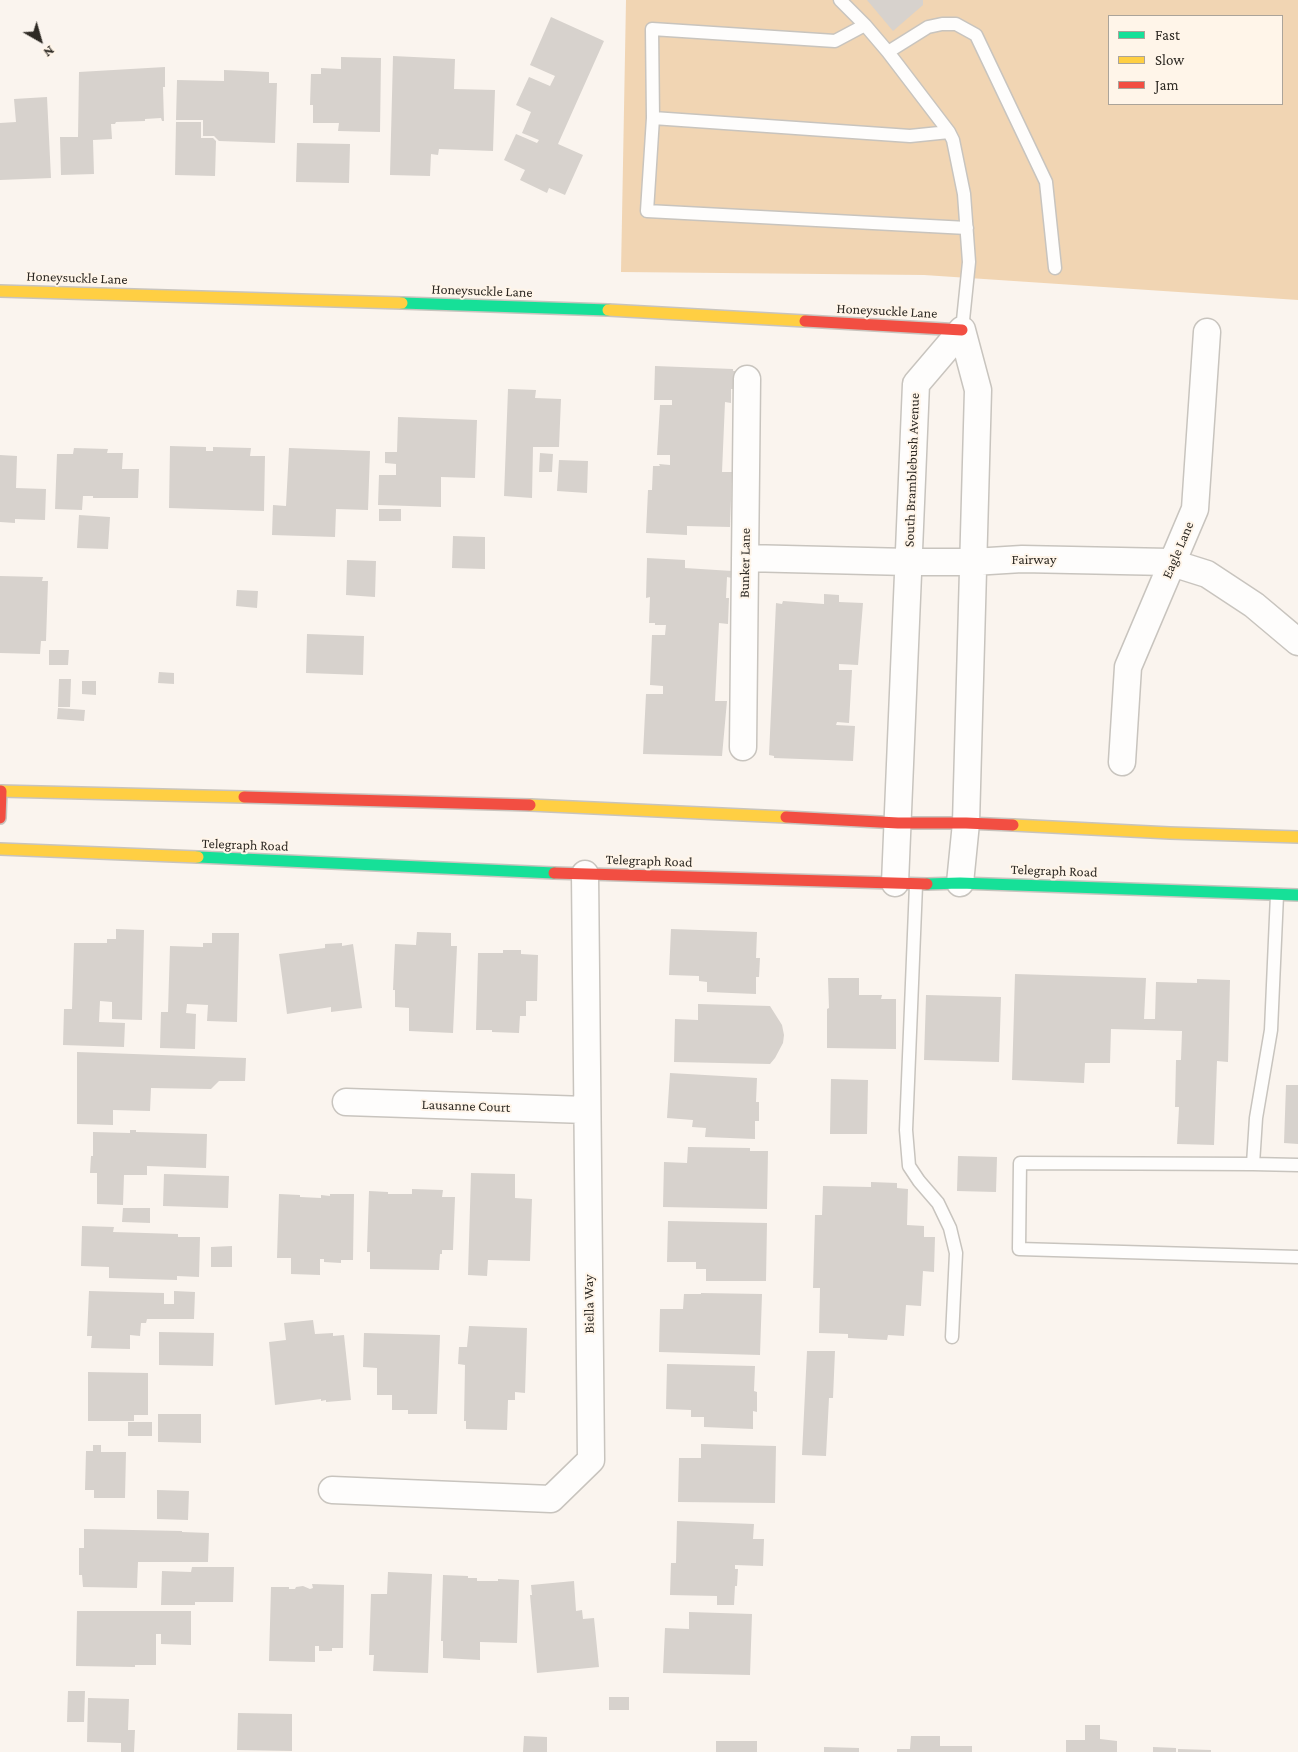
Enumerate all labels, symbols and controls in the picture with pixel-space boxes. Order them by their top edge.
north arrow [15,15,65,65]
legend [1108,15,1283,105]
text: Fast [1155,27,1180,43]
text: N [41,43,58,61]
text: Slow [1155,52,1184,68]
text: Jam [1155,77,1178,93]
street label: Honeysuckle Lane [26,268,128,288]
street label: Honeysuckle Lane [431,281,533,301]
street label: Honeysuckle Lane [836,300,938,322]
street label: South Bramblebush Avenue [901,393,923,547]
street label: Eagle Lane [1158,519,1198,581]
street label: Bunker Lane [736,528,754,598]
street label: Fairway [1012,552,1056,568]
street label: Telegraph Road [201,835,289,855]
street label: Telegraph Road [605,851,693,871]
street label: Telegraph Road [1010,861,1098,881]
street label: Lausanne Court [421,1096,511,1116]
street label: Biella Way [580,1274,598,1334]

